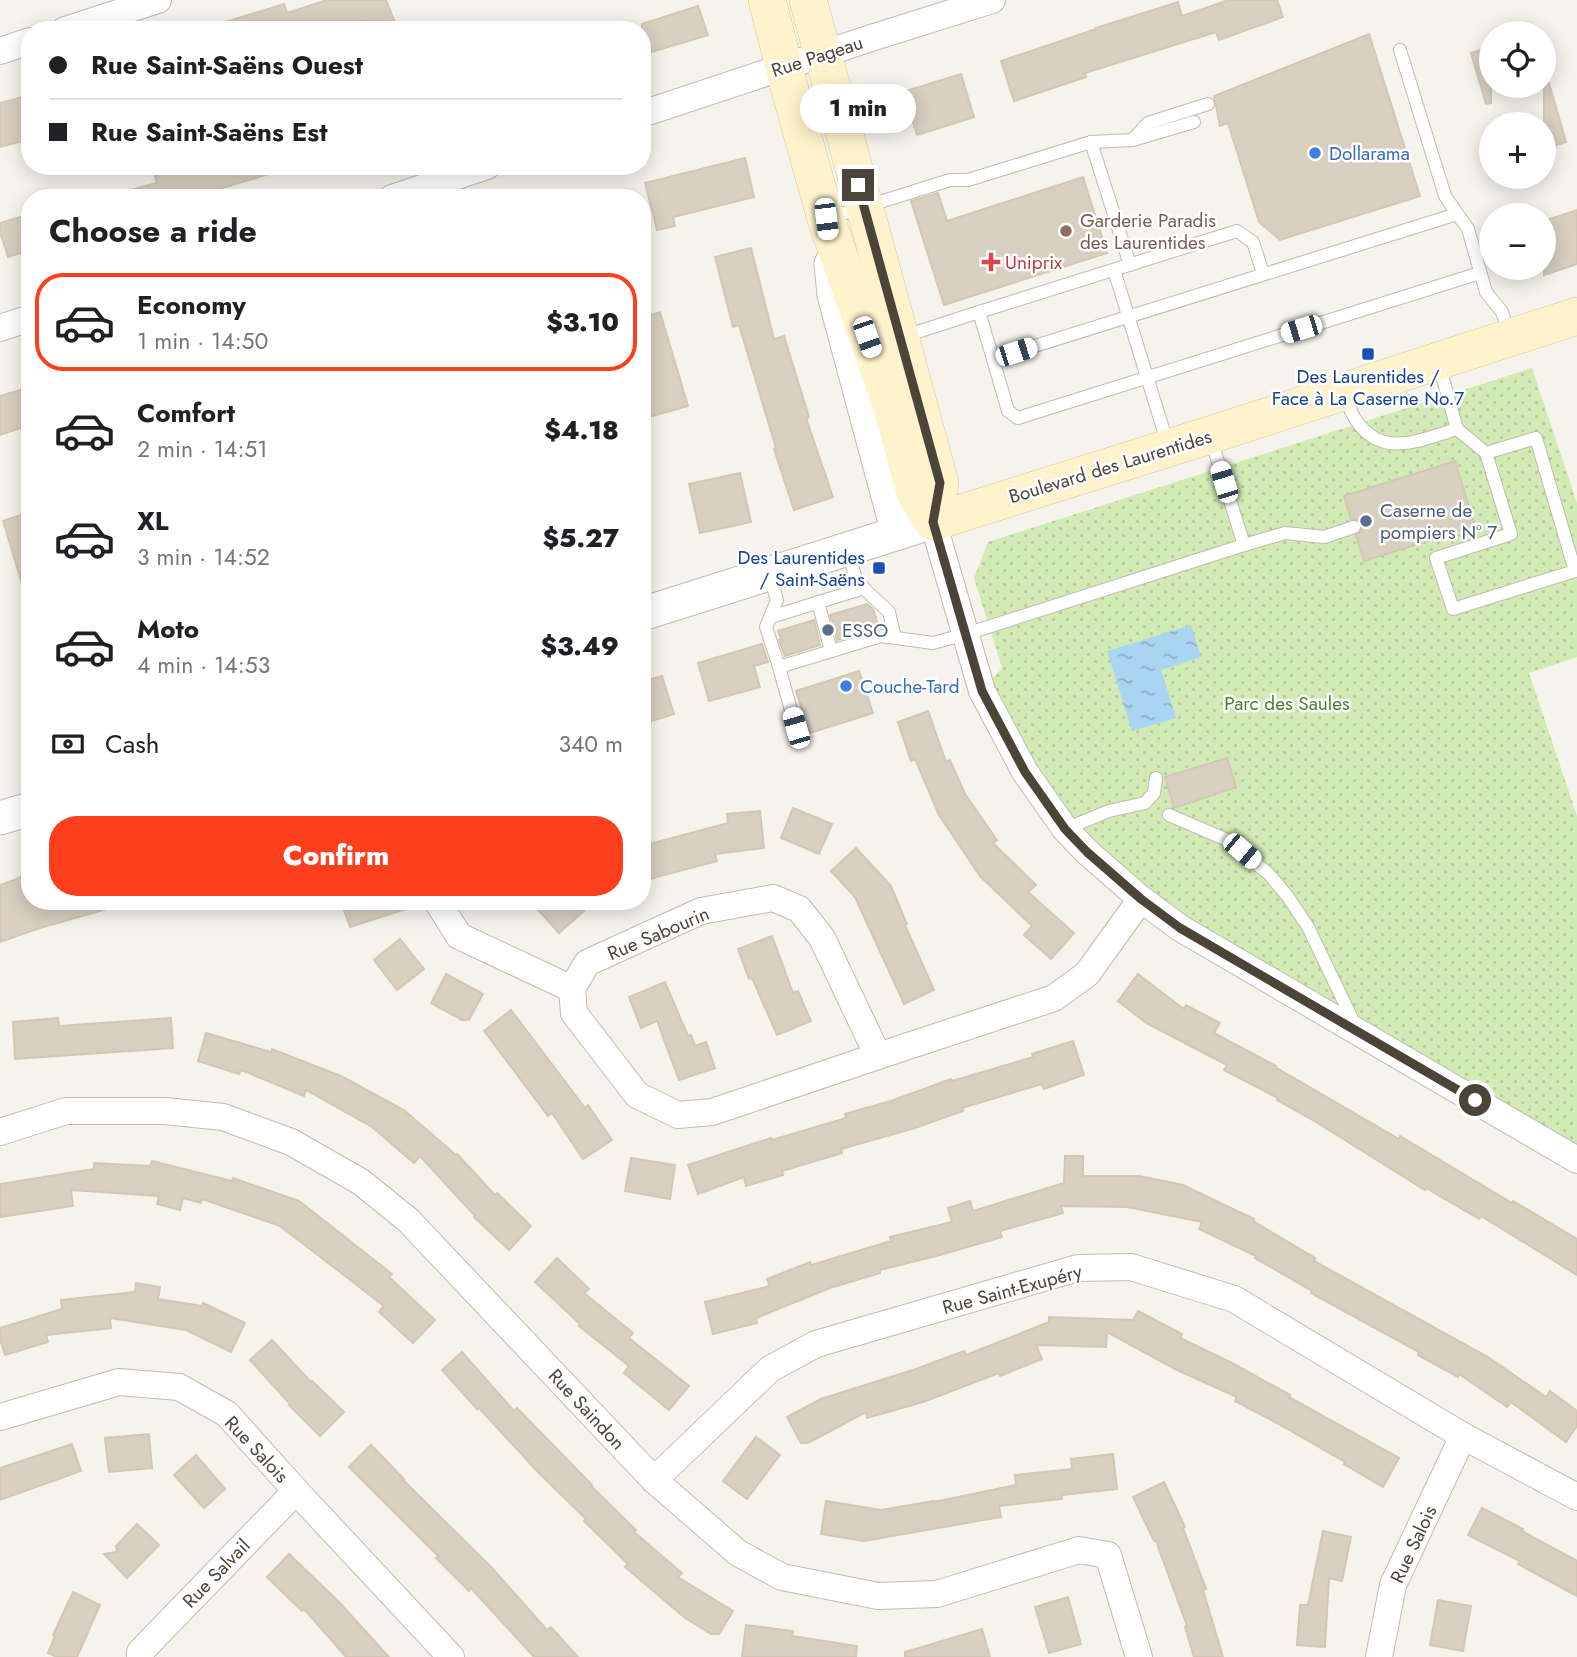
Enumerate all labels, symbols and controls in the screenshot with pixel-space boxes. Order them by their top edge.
map controls [1479,21,1556,280]
button: locate [1479,21,1556,98]
street label: Rue Pageau [768,29,866,84]
text: Rue Saint-Saëns Ouest [91,46,363,84]
callout: 1 min [800,83,916,132]
text: 1 min [829,91,887,125]
button: + [1479,112,1556,189]
text: Rue Saint-Saëns Est [91,113,327,151]
place label: Dollarama [1329,140,1410,167]
marker: Dollarama [1307,145,1323,161]
route end [842,169,874,201]
car [814,197,839,241]
button: − [1479,203,1556,280]
place label: Garderie Paradis des Laurentides [1080,207,1216,256]
text: Choose a ride [49,208,257,254]
marker: Garderie Paradis des Laurentides [1058,223,1074,239]
place label: Uniprix [1005,249,1062,276]
marker: Uniprix [983,254,999,270]
text: Economy [137,286,246,324]
icon: car [53,291,116,354]
text: $3.10 [546,303,619,341]
car [1278,313,1325,345]
car [851,314,884,360]
text: 1 min · 14:50 [137,324,268,358]
car [993,336,1040,368]
marker: Des Laurentides / Face à La Caserne No.7 [1360,346,1376,362]
place label: Des Laurentides / Face à La Caserne No.7 [1272,363,1464,412]
text: Comfort [137,394,235,432]
icon: car [53,399,116,462]
text: $4.18 [544,411,619,449]
street label: Boulevard des Laurentides [1005,423,1215,510]
text: 2 min · 14:51 [137,432,268,466]
car [1208,459,1241,505]
place label: Caserne de pompiers N° 7 [1380,497,1497,546]
text: XL [137,502,169,540]
icon: car [53,507,116,570]
marker: Caserne de pompiers N° 7 [1358,513,1374,529]
text: $5.27 [543,519,619,557]
text: 3 min · 14:52 [137,540,270,574]
place label: Des Laurentides / Saint-Saëns [738,544,865,593]
marker: Des Laurentides / Saint-Saëns [871,560,887,576]
text: Moto [137,610,199,648]
icon: car [53,615,116,678]
place label: ESSO [842,617,888,644]
marker: ESSO [820,622,836,638]
text: $3.49 [540,627,619,665]
text: 4 min · 14:53 [137,648,270,682]
place label: Couche-Tard [860,673,960,700]
marker: Couche-Tard [838,678,854,694]
park label: Parc des Saules [1224,690,1350,717]
car [781,705,812,751]
icon: cash [49,725,87,763]
text: Cash [105,725,159,763]
text: 340 m [558,727,623,761]
button: Confirm [49,816,623,896]
car [1220,829,1265,873]
street label: Rue Sabourin [603,900,713,967]
route start [1459,1084,1491,1116]
street label: Rue Saint-Exupéry [939,1258,1085,1321]
street label: Rue Saindon [542,1363,631,1456]
street label: Rue Salois [218,1410,295,1489]
street label: Rue Salois [1384,1501,1443,1588]
street label: Rue Salvail [176,1533,256,1614]

